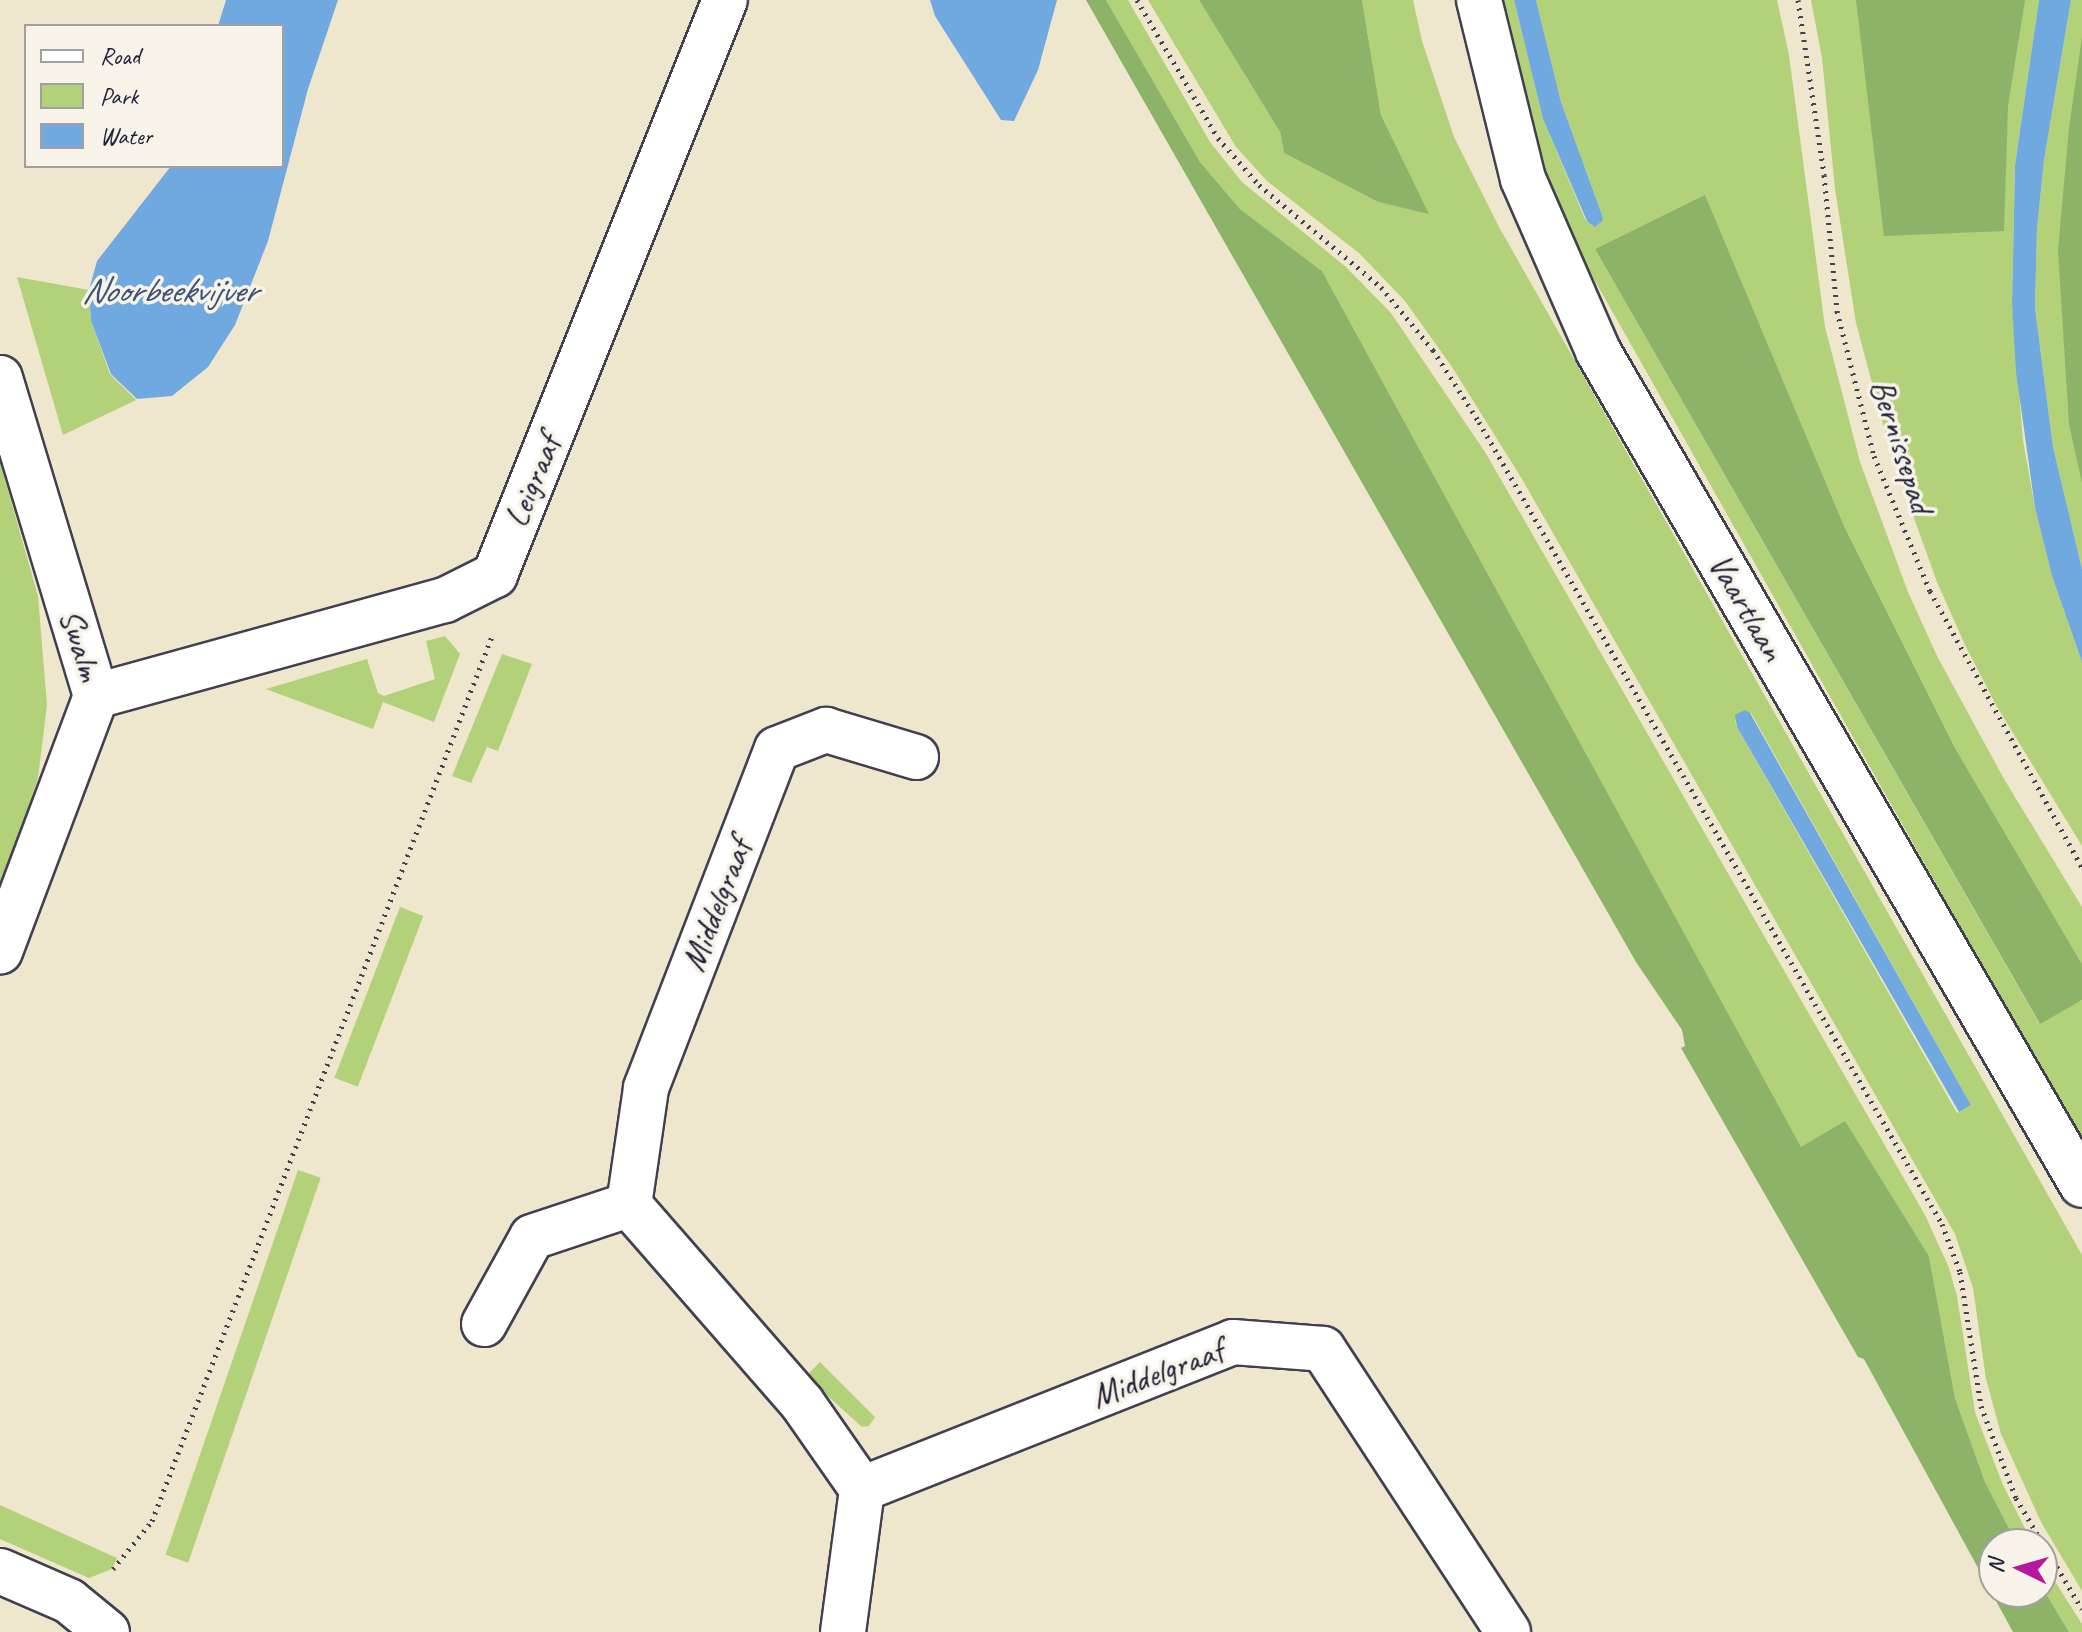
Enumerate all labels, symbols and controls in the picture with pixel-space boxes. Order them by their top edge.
legend [24,24,284,168]
text: Road [100,41,140,71]
text: Park [100,81,138,111]
text: Water [100,121,152,151]
water label: Noorbeekvijver [82,269,256,313]
street label: Bernissepad [1861,374,1943,518]
street label: Leigraaf [495,429,569,533]
street label: Vaartlaan [1700,546,1794,668]
street label: Swalm [51,604,111,686]
street label: Middelgraaf [672,833,760,977]
street label: Middelgraaf [1085,1329,1229,1417]
north arrow [1978,1528,2058,1608]
text: N [1982,1558,2011,1574]

